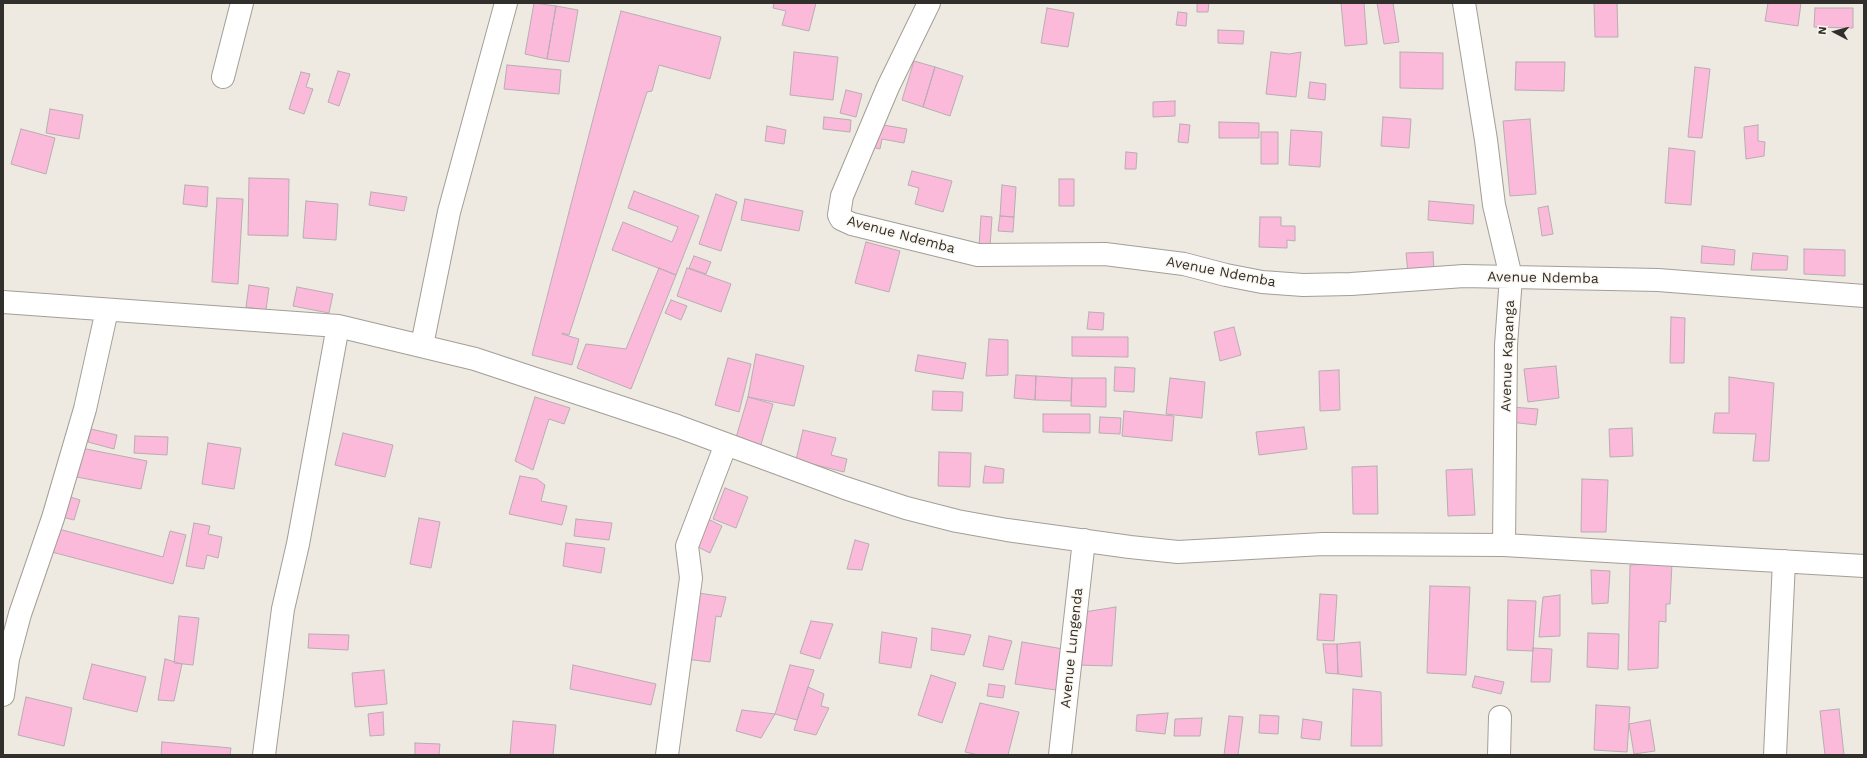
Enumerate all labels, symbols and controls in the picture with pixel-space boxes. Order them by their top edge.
north arrow [1815,12,1855,52]
text: N [1816,26,1829,35]
street label: Avenue Ndemba [845,212,957,258]
street label: Avenue Ndemba [1165,253,1277,291]
street label: Avenue Ndemba [1487,269,1599,287]
street label: Avenue Kapanga [1498,300,1518,412]
street label: Avenue Lungenda [1057,587,1087,709]

